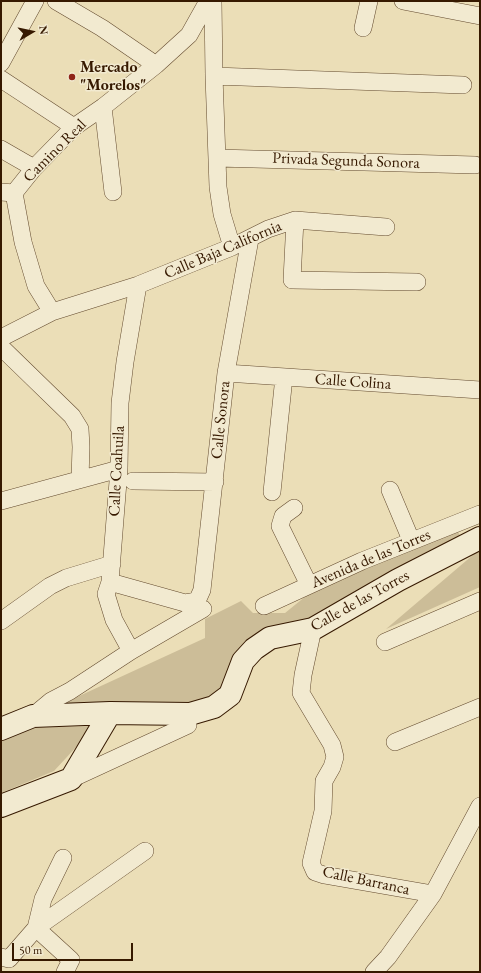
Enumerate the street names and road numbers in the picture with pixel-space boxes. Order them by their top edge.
street label: Camino Real [19,115,91,187]
street label: Privada Segunda Sonora [272,149,420,173]
street label: Calle Baja California [161,217,285,283]
street label: Calle Colina [314,370,392,394]
street label: Calle Sonora [207,380,235,460]
street label: Calle Coahuila [105,425,129,517]
street label: Avenida de las Torres [308,525,434,593]
street label: Calle de las Torres [307,566,413,636]
street label: Calle Barranca [321,862,411,900]

